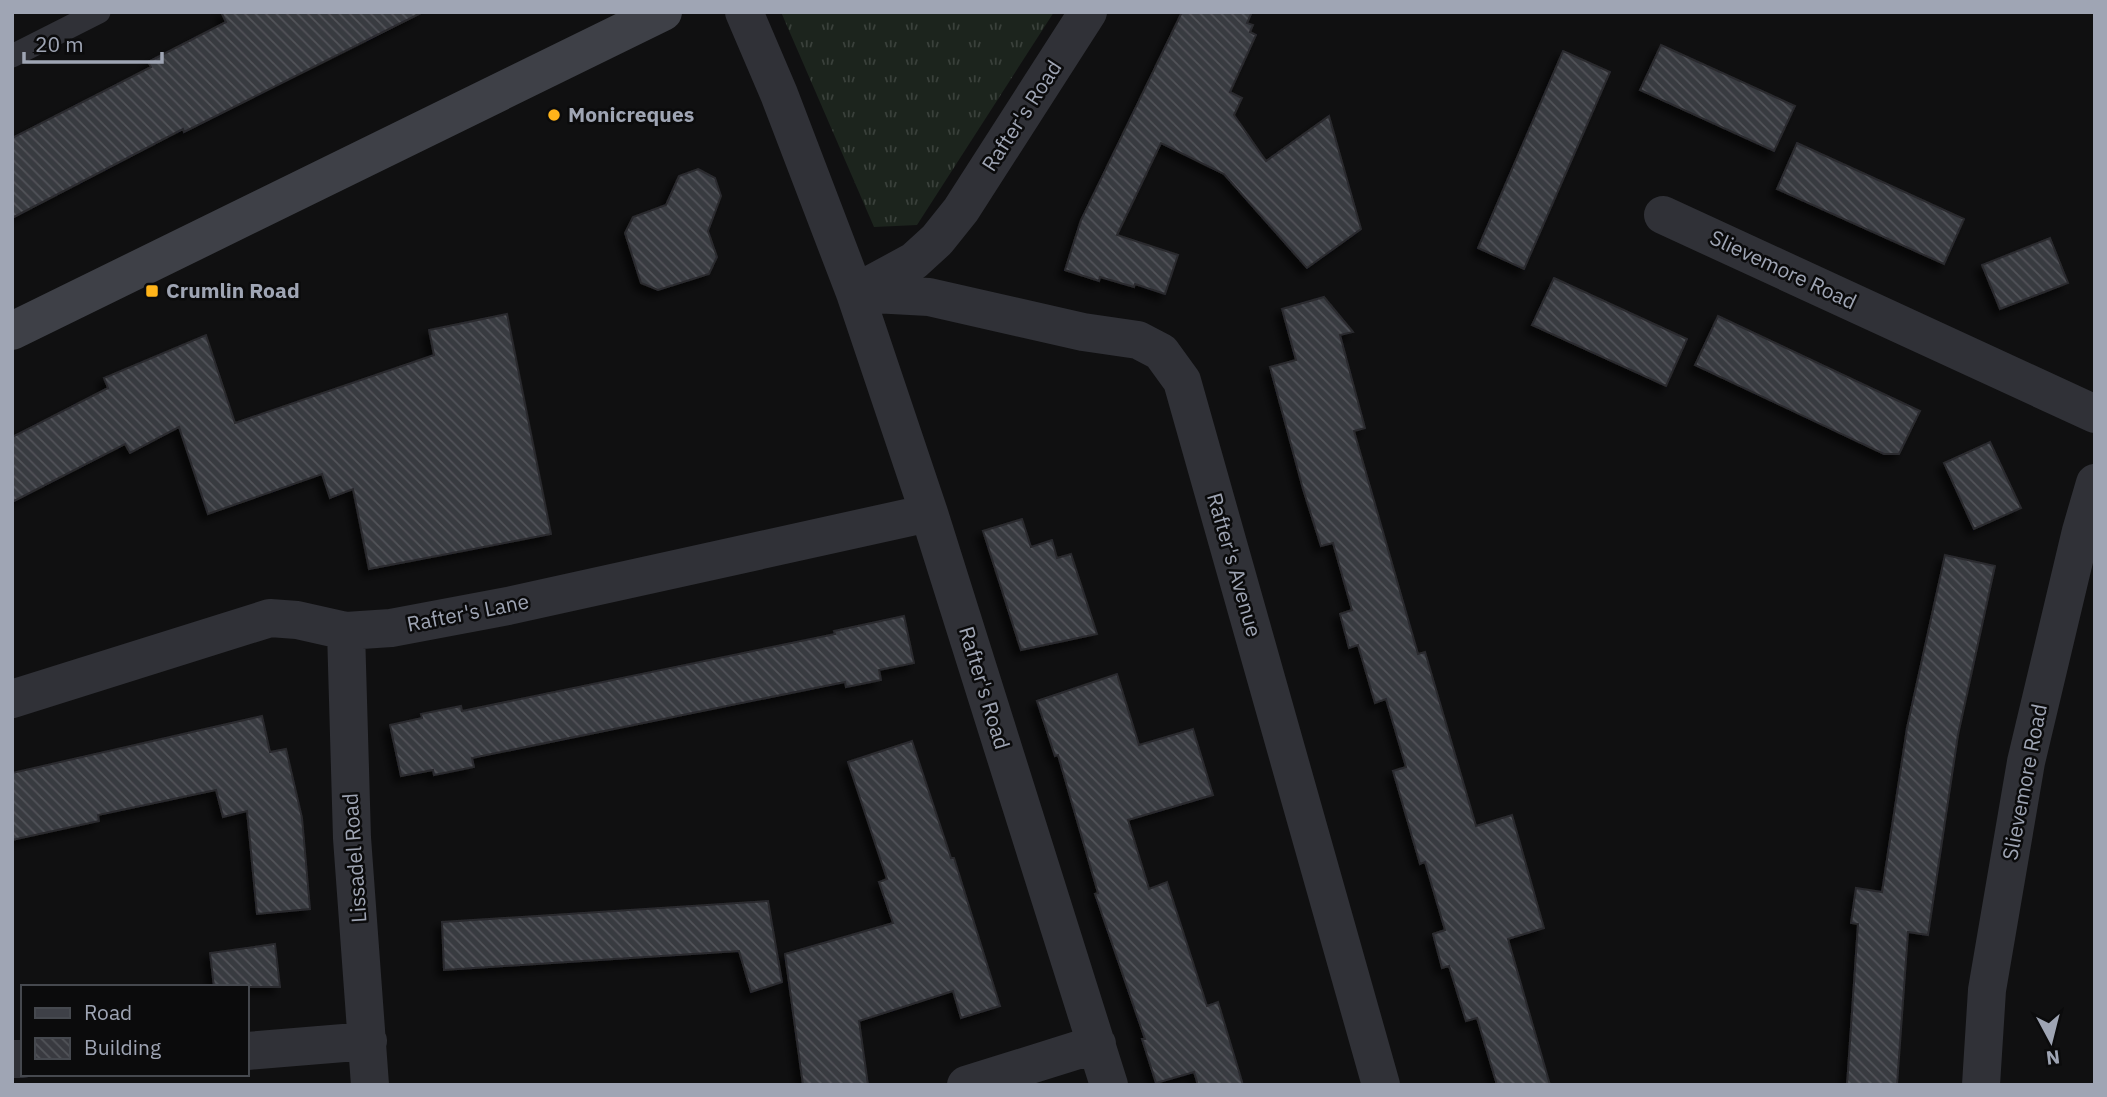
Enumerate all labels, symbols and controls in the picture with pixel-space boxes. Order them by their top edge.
scale bar [24,21,163,65]
text: 20 m [35,30,84,58]
street label: Rafter's Road [975,55,1067,176]
place label: Monicreques [568,100,694,128]
marker: Monicreques [546,107,562,123]
street label: Slievemore Road [1706,223,1861,315]
place label: Crumlin Road [166,276,300,304]
marker: Crumlin Road [144,283,160,299]
street label: Rafter's Avenue [1201,489,1269,640]
street label: Rafter's Lane [404,586,531,638]
street label: Rafter's Road [953,623,1017,753]
street label: Slievemore Road [1995,701,2053,862]
street label: Lissadel Road [336,792,373,924]
legend [21,985,248,1076]
text: Road [84,998,132,1026]
north arrow [2016,1006,2086,1076]
text: Building [84,1033,161,1061]
text: N [2045,1045,2061,1071]

